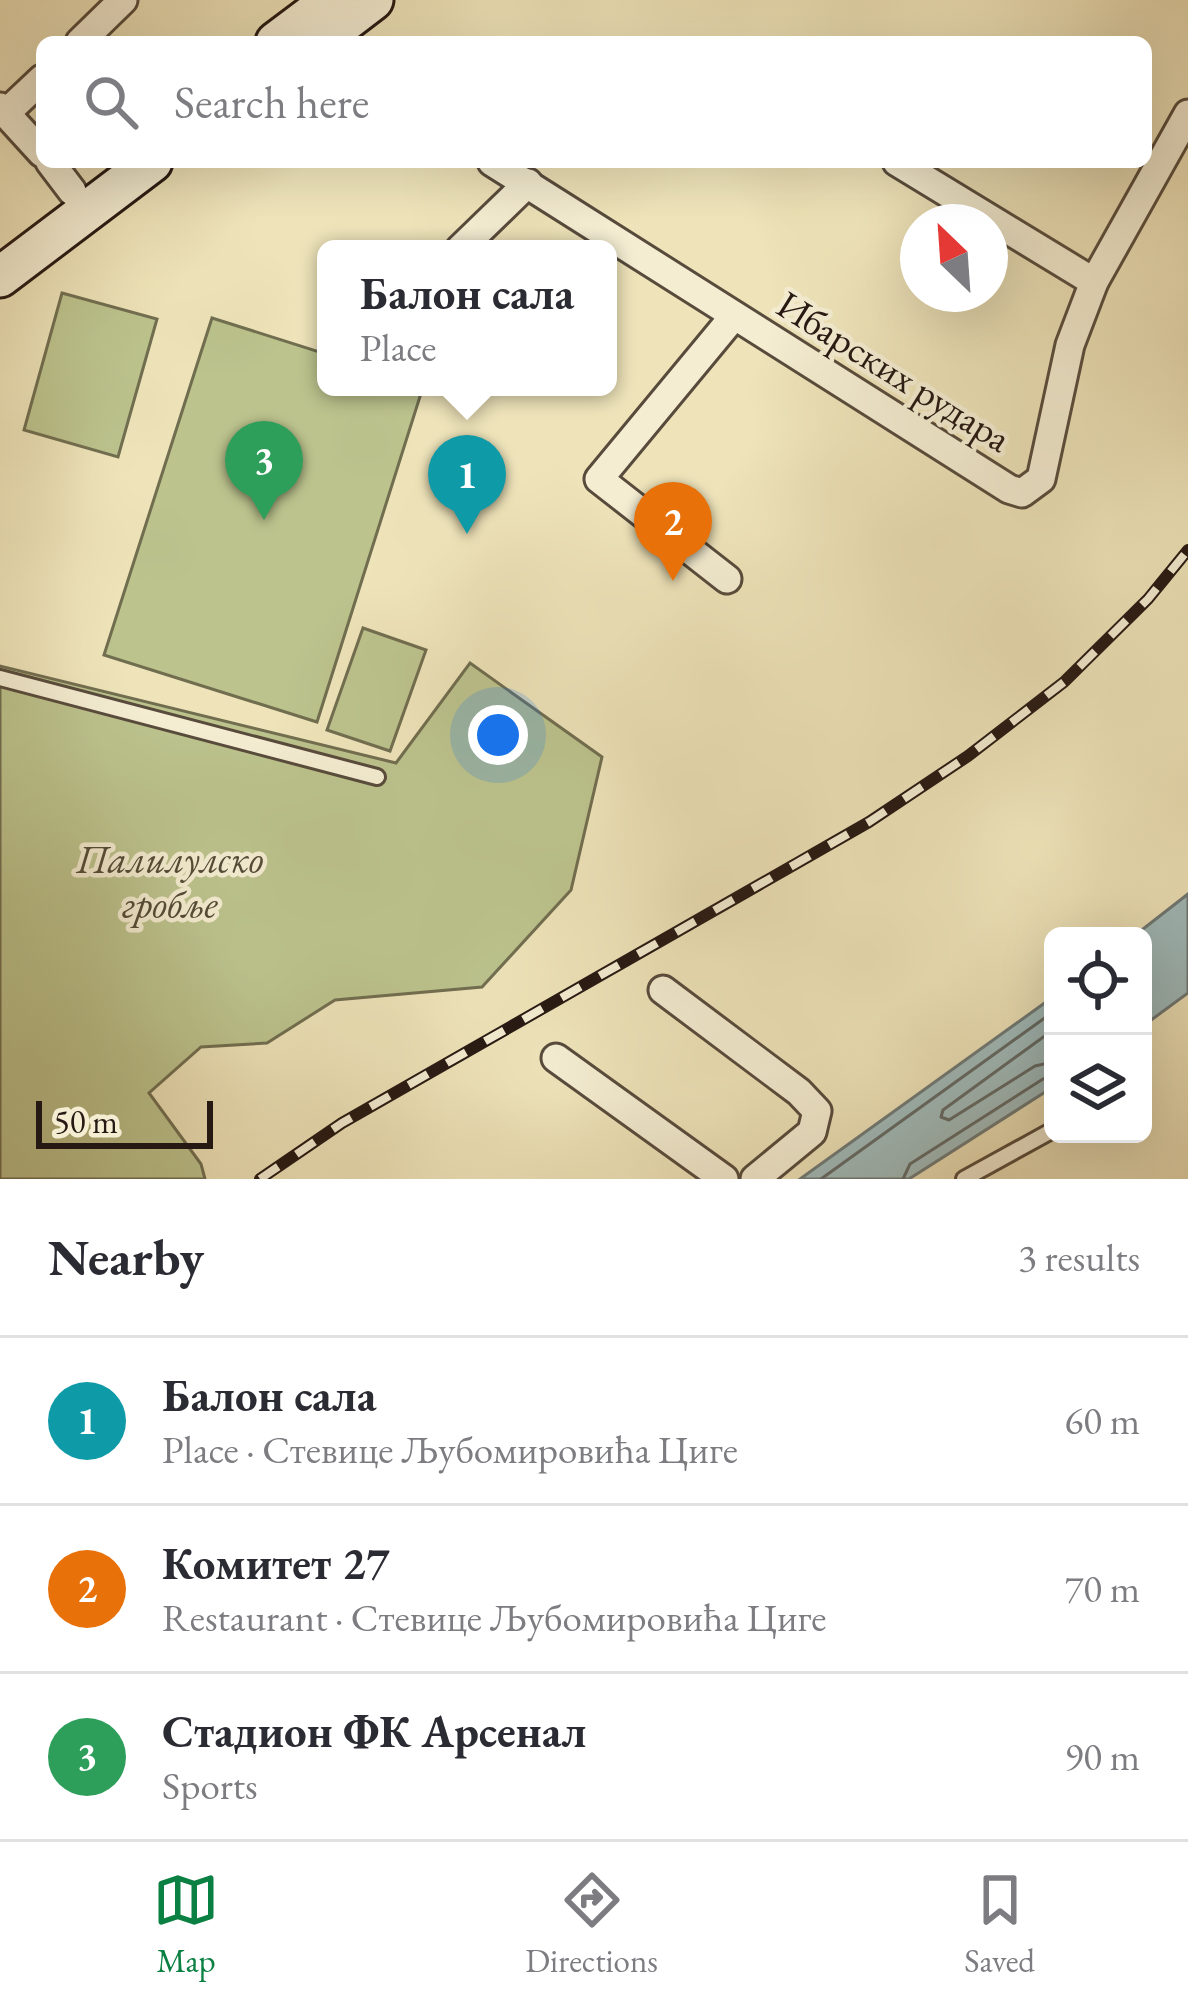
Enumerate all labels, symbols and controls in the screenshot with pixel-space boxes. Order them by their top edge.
search box [36,36,1152,168]
icon: search [78,69,144,135]
text: Search here [174,73,369,131]
north arrow [900,204,1008,312]
popup [317,240,617,396]
text: Балон сала [360,264,574,322]
street label: Ибарских рудара [767,279,1021,464]
text: Place [360,322,437,373]
pin: 3 [225,421,303,520]
pin: 1 [428,435,506,534]
pin: 2 [634,482,712,581]
your location [468,705,528,765]
park label: Палилулско гробље [75,833,264,929]
map controls [1044,927,1152,1143]
button: locate [1044,927,1152,1035]
button: layers [1044,1035,1152,1143]
scale bar [36,1095,213,1148]
text: 50 m [54,1100,118,1143]
text: Nearby [48,1224,204,1290]
text: 3 results [1018,1232,1140,1283]
text: Балон сала [162,1366,376,1424]
text: 1 [77,1395,97,1446]
text: 60 m [1064,1395,1140,1446]
text: Place · Стевице Љубомировића Циге [162,1424,738,1475]
text: Комитет 27 [162,1534,390,1592]
text: 2 [77,1563,97,1614]
text: 70 m [1064,1563,1140,1614]
text: Restaurant · Стевице Љубомировића Циге [162,1592,827,1643]
text: Стадион ФК Арсенал [162,1702,586,1760]
text: 3 [77,1731,97,1782]
text: 90 m [1064,1731,1140,1782]
text: Sports [162,1760,258,1811]
tab: Map [153,1867,219,1982]
tab: Directions [525,1867,658,1982]
tab: Saved [964,1867,1035,1982]

